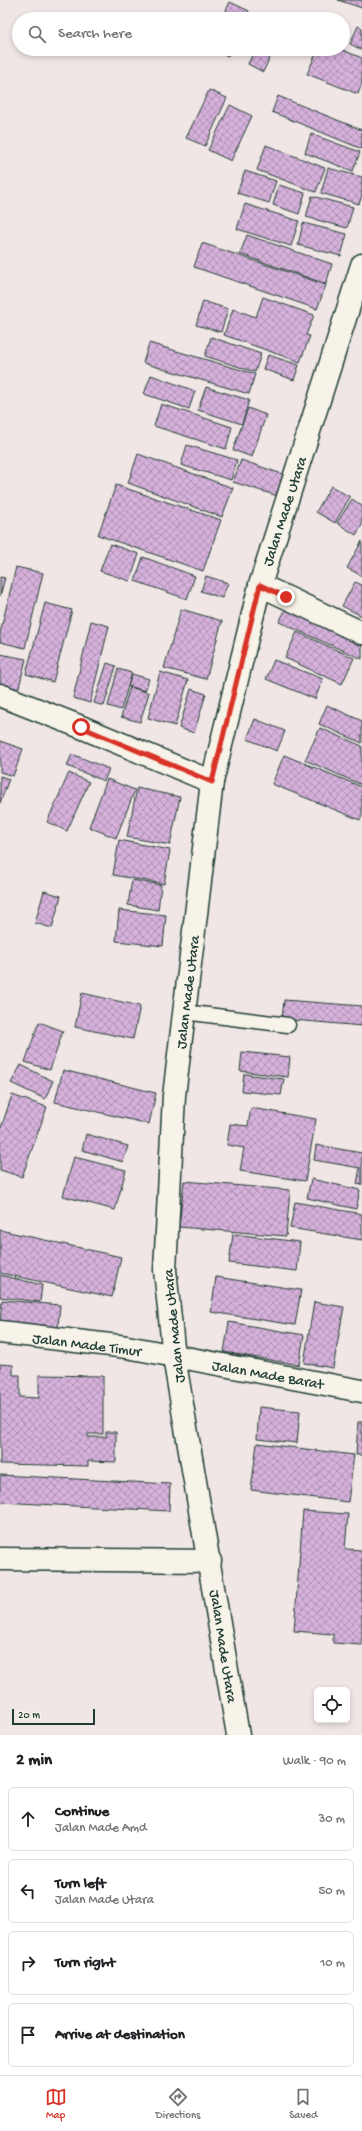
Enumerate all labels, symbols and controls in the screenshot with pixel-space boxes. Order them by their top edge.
search box [12,12,350,56]
icon: search [26,23,48,45]
text: Search here [58,25,132,43]
street label: Jalan Made Utara [260,454,312,569]
route end [277,588,295,606]
route start [72,718,90,736]
street label: Jalan Made Utara [173,934,205,1050]
street label: Jalan Made Utara [160,1267,190,1383]
street label: Jalan Made Timur [31,1330,144,1362]
street label: Jalan Made Barat [210,1357,327,1395]
street label: Jalan Made Utara [204,1589,240,1705]
map controls [314,1687,350,1723]
button: locate [314,1687,350,1723]
scale bar [12,1707,95,1726]
text: 20 m [18,1710,40,1722]
text: 2 min [16,1751,52,1771]
text: Walk · 90 m [283,1754,346,1769]
text: Continue [55,1803,109,1821]
icon: ahead [17,1808,39,1830]
text: 30 m [319,1812,345,1827]
text: Jalan Made Amd [55,1821,147,1836]
text: Turn left [55,1875,106,1893]
icon: left [17,1880,39,1902]
text: 50 m [318,1884,345,1899]
text: Jalan Made Utara [55,1893,154,1908]
icon: right [17,1952,39,1974]
text: Turn right [55,1954,115,1972]
text: 10 m [320,1956,345,1971]
icon: arrive [17,2024,39,2046]
text: Arrive at destination [55,2026,185,2044]
tab: Map [45,2086,67,2122]
tab: Directions [156,2086,200,2122]
tab: Saved [289,2086,317,2122]

